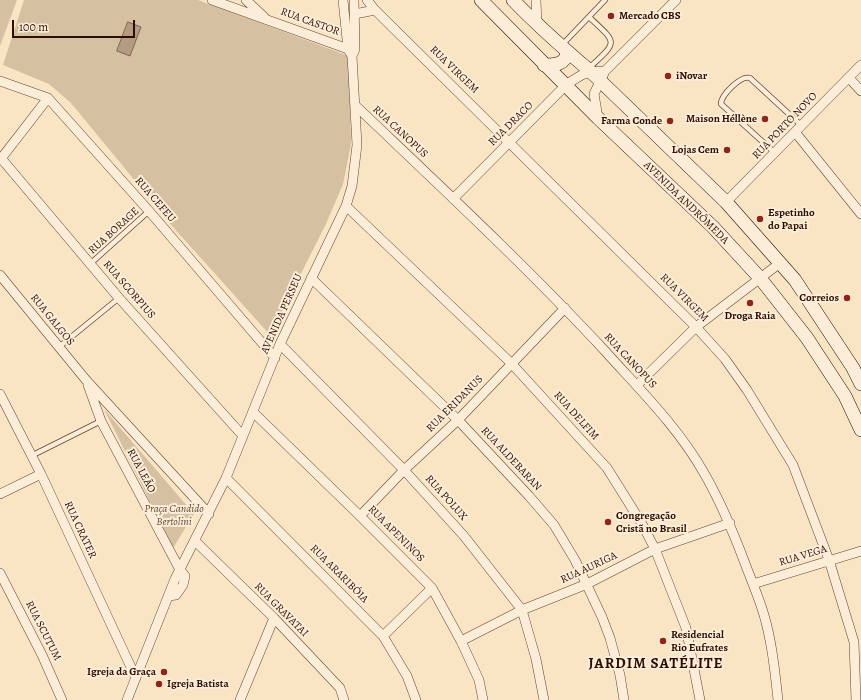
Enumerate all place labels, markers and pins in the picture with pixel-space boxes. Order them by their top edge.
place label: Mercado CBS [619,9,681,23]
marker: Mercado CBS [606,11,616,21]
place label: iNovar [676,69,707,83]
marker: iNovar [663,71,673,81]
place label: Maison Héllène [686,112,757,126]
place label: Farma Conde [601,114,662,128]
marker: Maison Héllène [760,114,770,124]
marker: Farma Conde [665,116,675,126]
place label: Lojas Cem [672,143,719,157]
marker: Lojas Cem [722,145,732,155]
place label: Espetinho do Papai [768,206,815,232]
marker: Espetinho do Papai [755,214,765,224]
place label: Correios [799,291,839,305]
marker: Correios [842,293,852,303]
marker: Droga Raia [745,298,755,308]
place label: Droga Raia [724,309,776,323]
place label: Congregação Cristã no Brasil [616,509,687,535]
marker: Congregação Cristã no Brasil [603,517,613,527]
place label: Residencial Rio Eufrates [671,628,728,654]
marker: Residencial Rio Eufrates [658,636,668,646]
place label: Igreja da Graça [87,665,156,679]
marker: Igreja da Graça [159,667,169,677]
place label: Igreja Batista [167,677,229,691]
marker: Igreja Batista [154,679,164,689]

